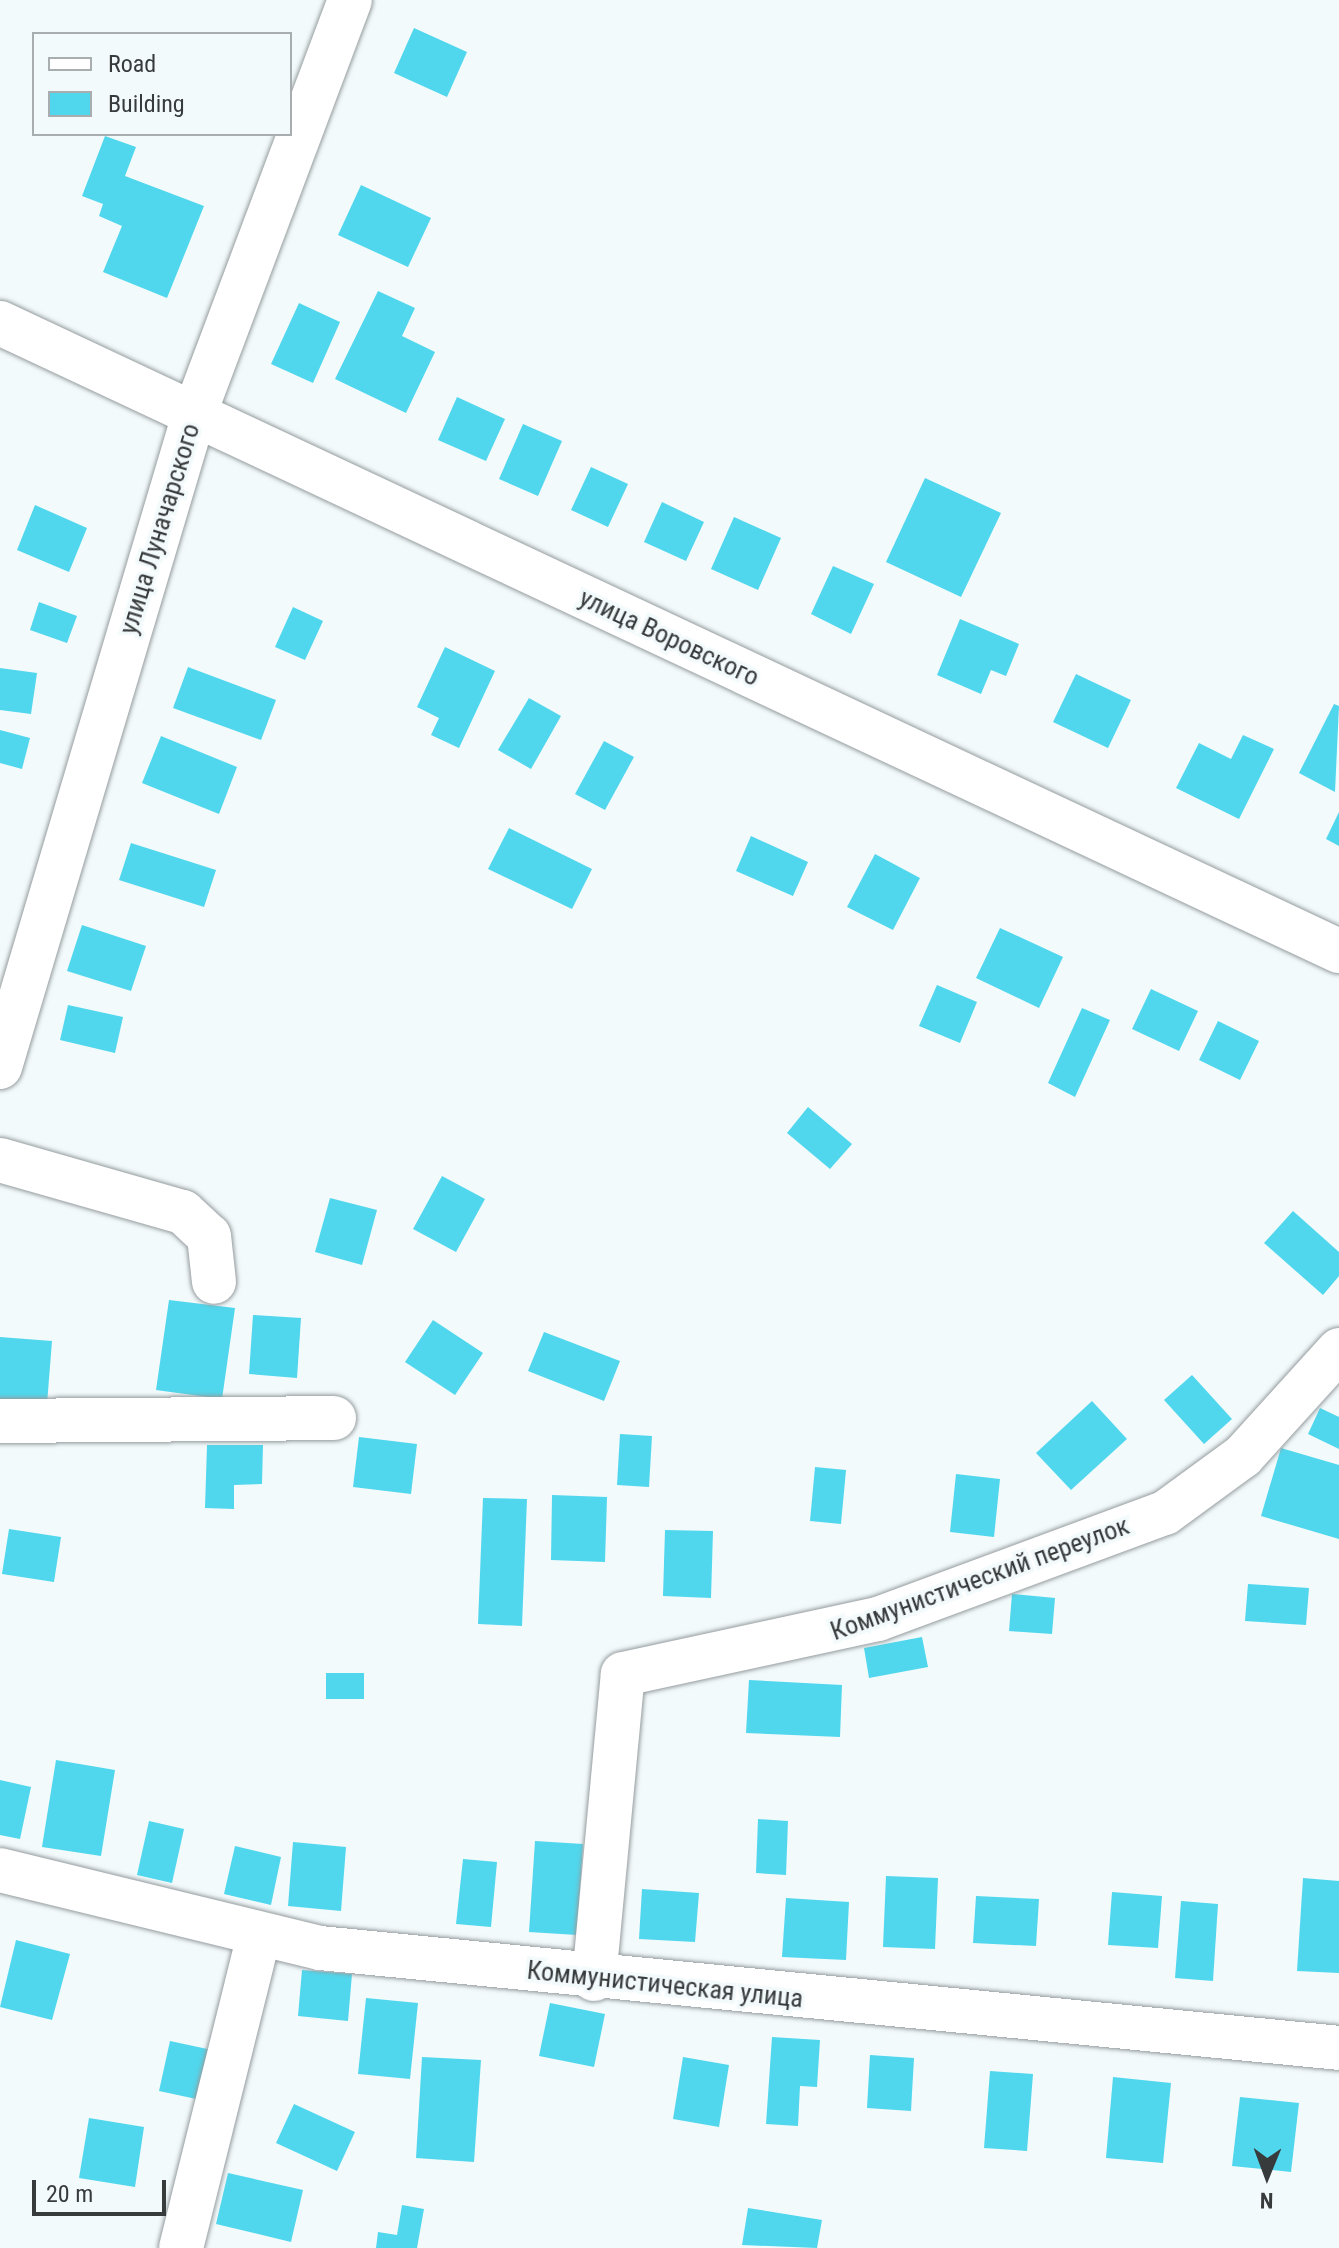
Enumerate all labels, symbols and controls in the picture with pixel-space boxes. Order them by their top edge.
legend [32,32,292,136]
text: Road [108,50,156,78]
text: Building [108,90,185,118]
street label: улица Луначарского [113,420,207,638]
street label: улица Воровского [574,583,764,693]
street label: Коммунистический переулок [826,1510,1134,1648]
street label: Коммунистическая улица [525,1955,805,2015]
north arrow [1227,2136,1307,2216]
scale bar [36,2164,170,2214]
text: 20 m [46,2180,93,2208]
text: N [1260,2188,1274,2213]

